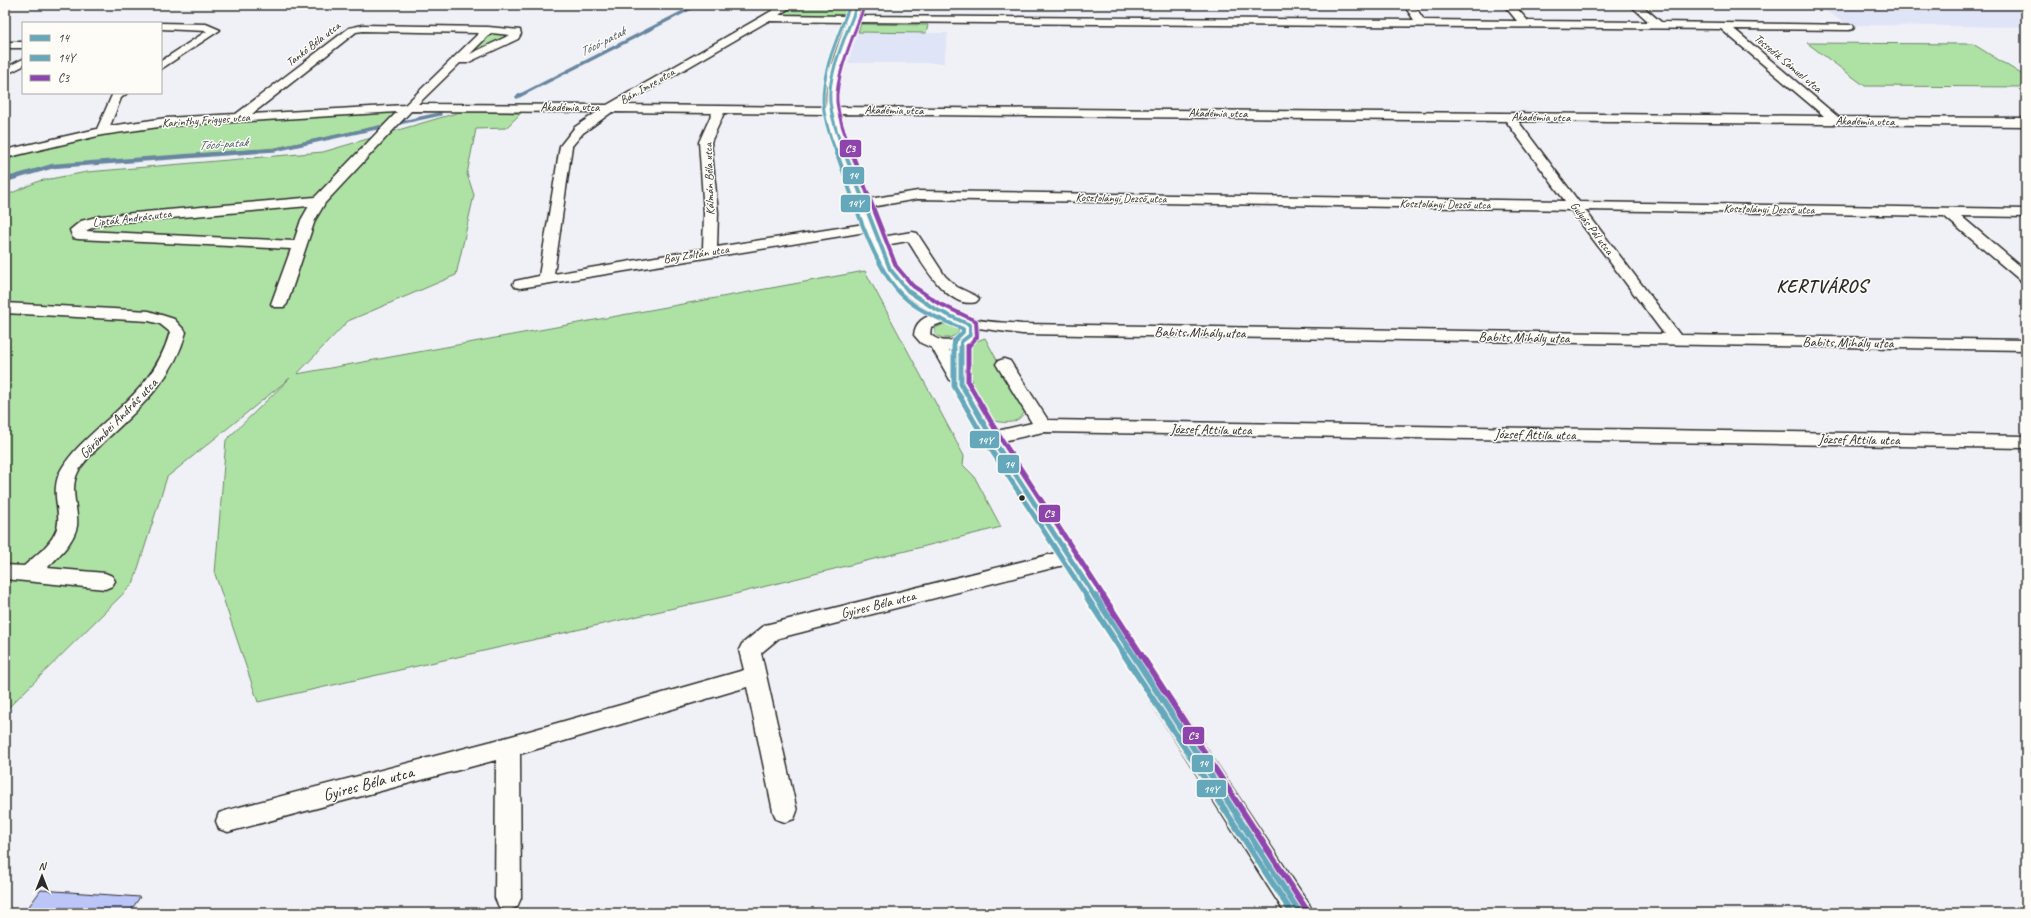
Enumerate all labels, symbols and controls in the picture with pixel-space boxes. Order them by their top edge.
street label: Tankó Béla utca [283,17,344,70]
legend [22,22,162,94]
water label: Tócó-patak [577,22,631,60]
text: 14 [58,30,70,46]
street label: Tessedik Sámuel utca [1751,30,1826,96]
text: 14Y [58,50,78,66]
street label: Bán Imre utca [617,63,678,108]
text: C3 [58,70,71,86]
street label: Akadémia utca [540,99,600,115]
street label: Akadémia utca [864,101,924,119]
street label: Akadémia utca [1188,104,1248,122]
street label: Akadémia utca [1511,108,1571,126]
street label: Karinthy Frigyes utca [161,109,251,131]
street label: Akadémia utca [1835,112,1895,130]
water label: Tócó-patak [198,134,251,154]
line badge: C3 [839,139,862,158]
text: C3 [845,141,856,155]
street label: Kálmán Béla utca [700,142,718,215]
line badge: 14 [842,166,865,185]
text: 14 [848,168,860,182]
street label: Kosztolányi Dezső utca [1075,189,1168,207]
line badge: 14Y [840,194,871,213]
street label: Kosztolányi Dezső utca [1399,195,1492,213]
text: 14Y [847,196,865,210]
street label: Gulyás Pál utca [1567,198,1618,259]
street label: Kosztolányi Dezső utca [1723,200,1816,218]
street label: Lipták András utca [92,205,173,231]
street label: Bay Zoltán utca [662,241,731,267]
district label: KERTVÁROS [1776,275,1871,297]
street label: Babits Mihály utca [1154,323,1247,342]
street label: Babits Mihály utca [1478,328,1571,347]
street label: Babits Mihály utca [1802,333,1895,352]
street label: Görömbei András utca [76,374,162,462]
street label: József Attila utca [1169,420,1253,439]
street label: József Attila utca [1493,425,1577,444]
line badge: 14Y [969,430,1000,449]
street label: József Attila utca [1817,430,1901,449]
text: 14Y [977,433,995,447]
line badge: 14 [997,454,1020,474]
text: 14 [1004,457,1016,471]
unlabelled marker [1017,493,1027,503]
line badge: C3 [1038,504,1061,523]
text: C3 [1044,506,1055,520]
street label: Gyires Béla utca [839,587,918,622]
line badge: C3 [1182,726,1205,745]
text: C3 [1188,728,1199,742]
line badge: 14 [1191,754,1214,773]
text: 14 [1198,756,1210,770]
street label: Gyires Béla utca [321,761,418,806]
line badge: 14Y [1196,779,1227,798]
text: 14Y [1203,782,1221,796]
north arrow [22,856,62,896]
text: N [39,859,48,873]

